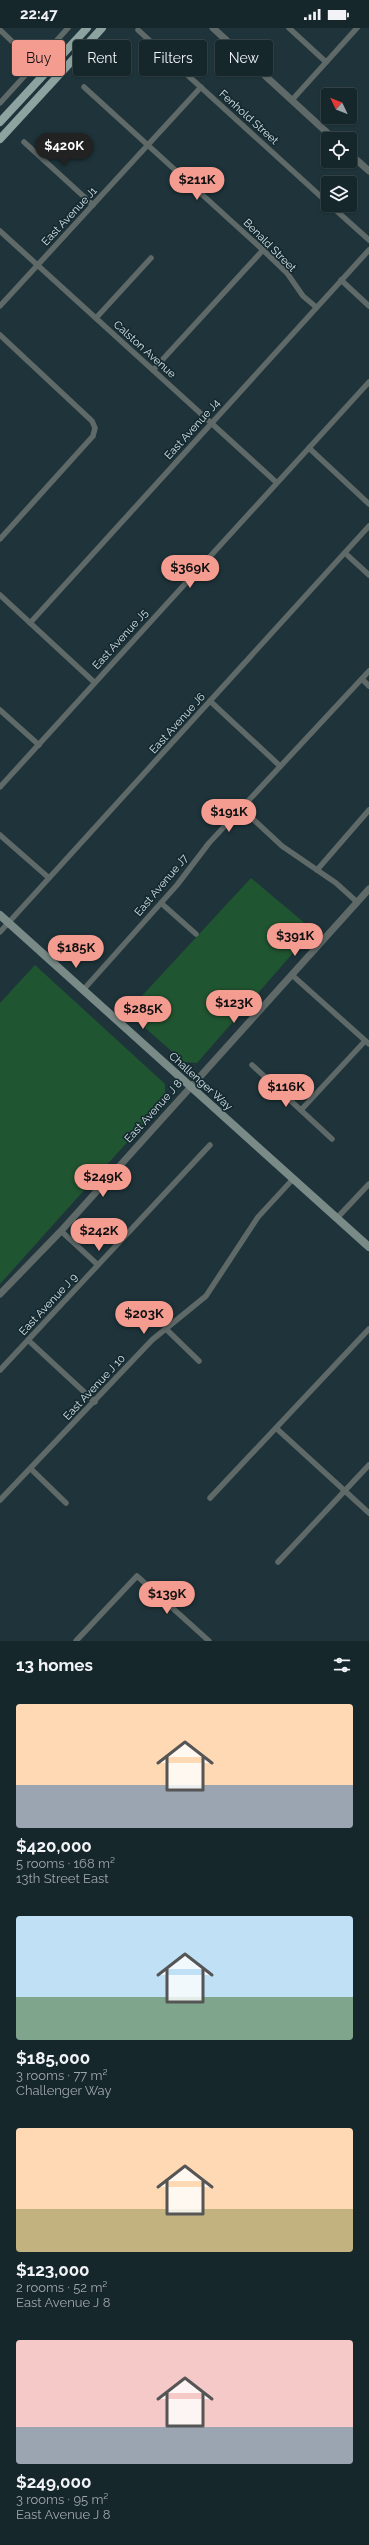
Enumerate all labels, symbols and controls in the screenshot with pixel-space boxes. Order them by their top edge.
text: 22:47 [20,5,58,23]
chip: Buy [12,40,65,76]
chip: Rent [73,40,131,76]
chip: Filters [139,40,207,76]
chip: New [215,40,273,76]
street label: Fenhold Street [216,87,281,148]
north arrow [321,88,357,124]
map controls [321,88,357,212]
button: locate [321,132,357,168]
pin: $420K [36,133,92,167]
text: $420K [44,138,84,153]
pin: $211K [169,167,225,201]
text: $211K [178,172,216,187]
button: layers [321,176,357,212]
street label: East Avenue J1 [39,184,100,248]
street label: Benald Street [241,216,299,275]
street label: Calston Avenue [111,318,179,381]
street label: East Avenue J4 [162,397,223,462]
pin: $369K [162,555,218,589]
text: $369K [170,560,210,575]
street label: East Avenue J5 [90,607,151,672]
street label: East Avenue J6 [147,690,208,756]
pin: $191K [201,799,257,833]
text: $191K [210,804,248,819]
street label: East Avenue J7 [132,852,191,919]
pin: $391K [267,923,323,957]
text: $391K [276,928,314,943]
pin: $185K [48,935,104,969]
text: $185K [57,940,95,955]
pin: $123K [206,990,262,1024]
text: $123K [215,995,253,1010]
pin: $285K [115,996,171,1030]
text: $285K [123,1001,163,1016]
street label: Challenger Way [166,1050,235,1113]
pin: $116K [258,1074,314,1108]
street label: East Avenue J 8 [122,1077,185,1145]
text: $116K [267,1079,305,1094]
pin: $249K [75,1164,131,1198]
text: $249K [83,1169,123,1184]
pin: $242K [71,1218,127,1252]
text: $242K [79,1223,119,1238]
street label: East Avenue J 9 [16,1271,80,1338]
pin: $203K [116,1301,172,1335]
text: $203K [124,1306,164,1321]
street label: East Avenue J 10 [61,1352,128,1423]
pin: $139K [139,1581,195,1615]
text: $139K [148,1586,186,1601]
icon: filters [331,1654,353,1676]
text: 13 homes [16,1655,93,1675]
icon: home [149,1730,221,1802]
text: $420,000 [16,1836,92,1856]
text: 5 rooms · 168 m² [16,1856,115,1871]
text: 13th Street East [16,1871,109,1886]
icon: home [149,1942,221,2014]
text: $185,000 [16,2048,90,2068]
text: 3 rooms · 77 m² [16,2068,108,2083]
text: Challenger Way [16,2083,112,2098]
icon: home [149,2154,221,2226]
text: $123,000 [16,2260,90,2280]
text: 2 rooms · 52 m² [16,2280,107,2295]
text: East Avenue J 8 [16,2295,110,2310]
icon: home [149,2366,221,2438]
text: $249,000 [16,2472,91,2492]
text: 3 rooms · 95 m² [16,2492,108,2507]
text: East Avenue J 8 [16,2507,110,2522]

